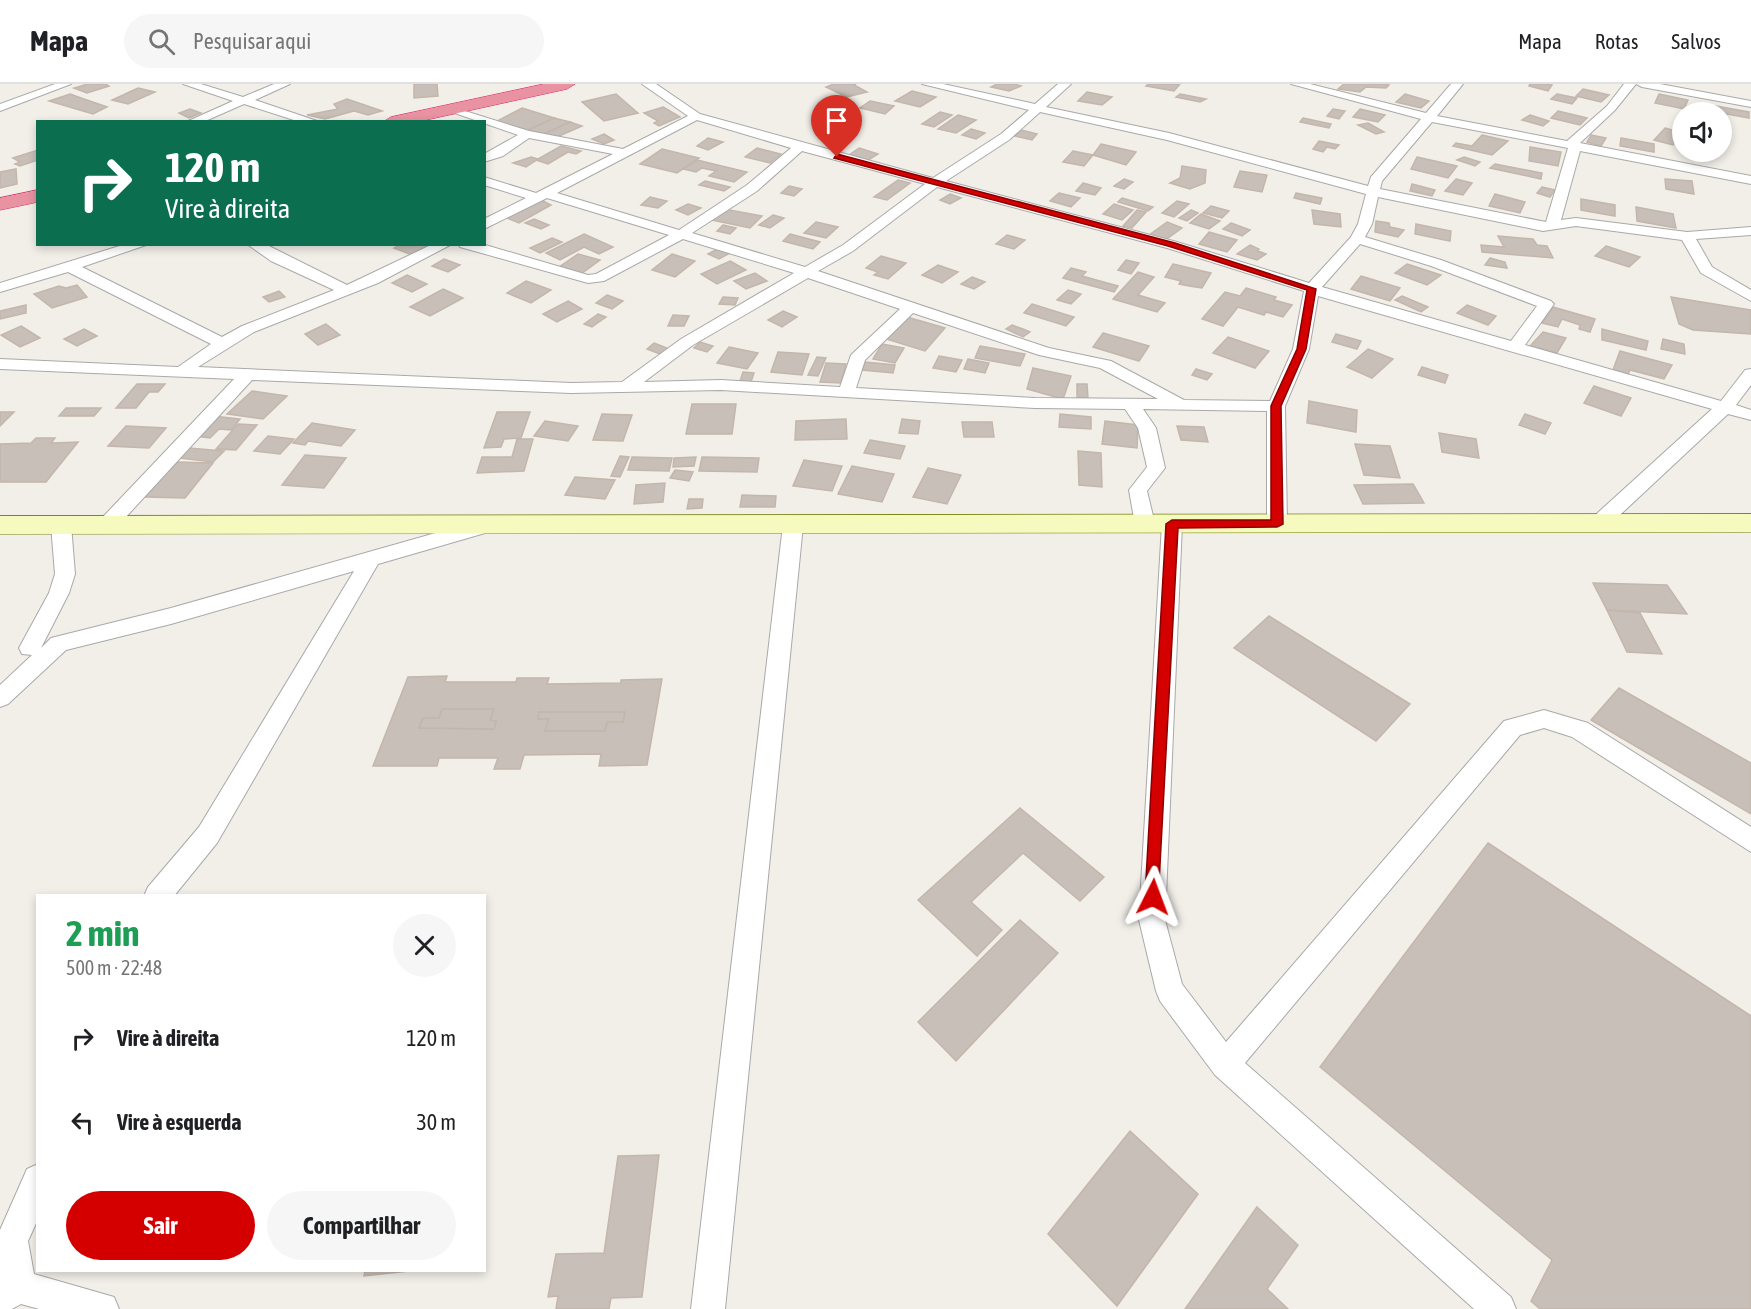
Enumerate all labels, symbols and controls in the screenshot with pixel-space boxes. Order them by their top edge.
search box [124,14,544,68]
text: Mapa [30,25,88,57]
icon: search [145,25,178,58]
text: Pesquisar aqui [193,28,311,54]
text: Mapa [1518,29,1562,53]
text: Rotas [1595,29,1638,53]
text: Salvos [1671,29,1721,53]
pin [811,95,862,157]
map controls [1672,102,1732,162]
button: sound [1672,102,1732,162]
icon: arrive [820,104,853,137]
text: 120 m [165,143,260,191]
icon: right [66,144,144,222]
text: Vire à direita [165,193,290,224]
position arrow [1121,865,1185,929]
text: 2 min [66,912,140,954]
button: close [393,914,456,977]
text: 500 m · 22:48 [66,956,162,979]
icon: right [66,1022,99,1055]
text: Vire à direita [117,1025,219,1051]
text: 120 m [406,1025,456,1051]
icon: left [66,1106,99,1139]
text: Vire à esquerda [117,1109,242,1135]
text: 30 m [416,1109,456,1135]
button: Sair [66,1191,255,1260]
button: Compartilhar [267,1191,456,1260]

